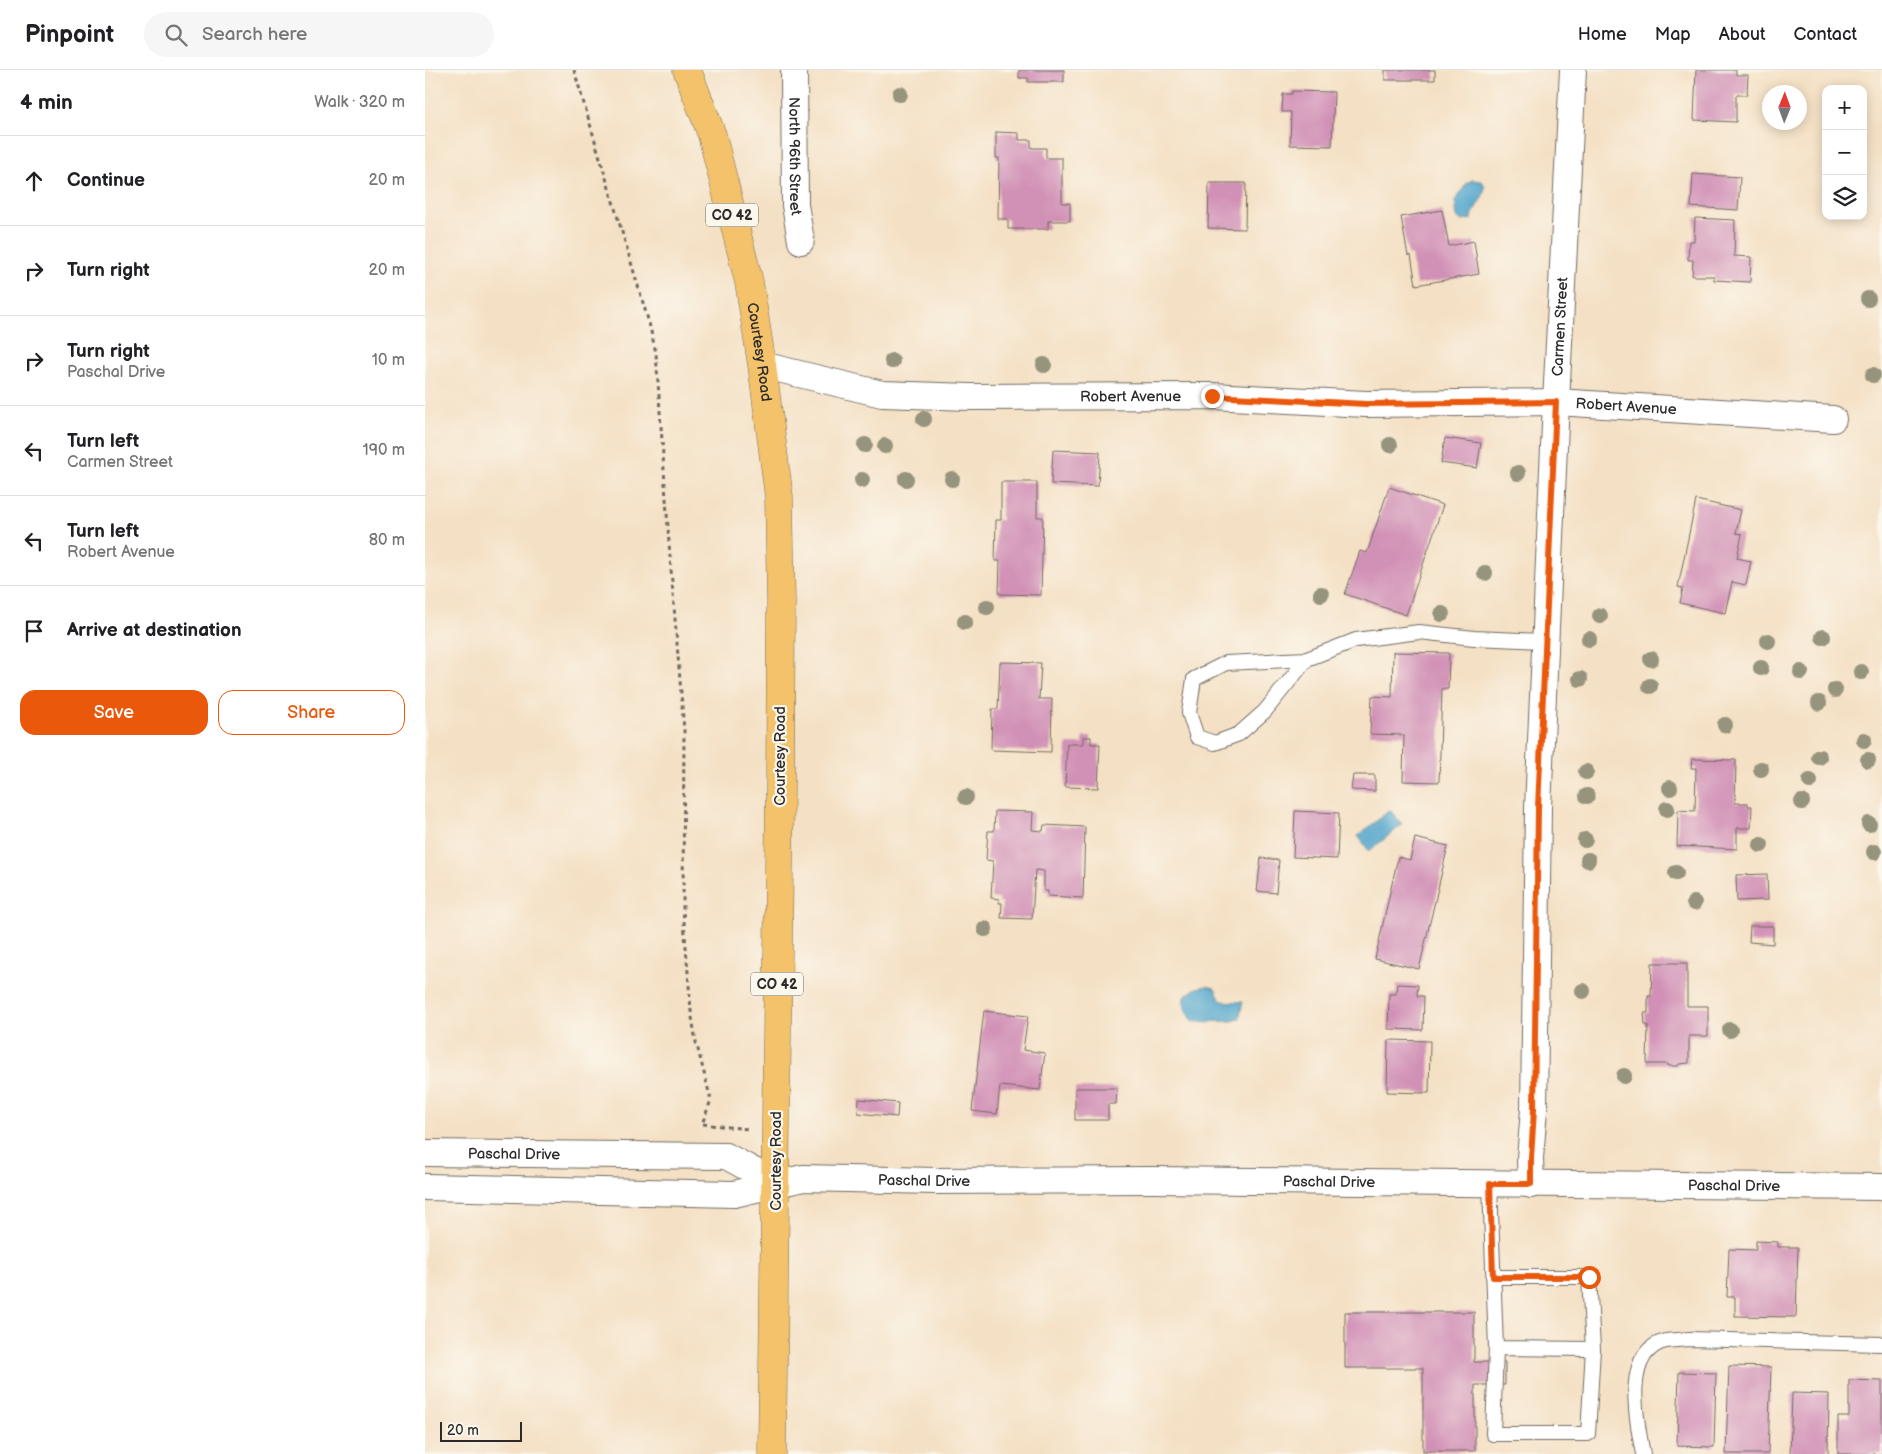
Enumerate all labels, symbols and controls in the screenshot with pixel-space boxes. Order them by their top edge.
search box [144,12,494,57]
text: Pinpoint [25,20,114,49]
icon: search [162,21,190,49]
text: Search here [202,23,307,46]
text: Home [1578,24,1627,45]
text: Map [1655,24,1691,45]
text: About [1719,24,1766,45]
text: Contact [1794,24,1857,45]
north arrow [1762,85,1807,130]
map controls [1822,85,1867,220]
button: + [1822,85,1867,130]
text: 4 min [20,90,73,115]
text: Walk · 320 m [314,93,405,112]
street label: North 96th Street [784,97,806,217]
button: − [1822,130,1867,175]
icon: ahead [20,167,48,195]
text: Continue [67,169,145,192]
text: 20 m [369,171,405,190]
button: layers [1822,175,1867,220]
road number: CO 42 [706,204,758,226]
icon: right [20,257,48,285]
text: Turn right [67,259,150,282]
text: 20 m [369,261,405,280]
street label: Carmen Street [1548,276,1572,377]
street label: Courtesy Road [742,301,776,403]
text: Turn right [67,340,150,363]
icon: right [20,347,48,375]
text: 10 m [372,351,405,370]
text: Paschal Drive [67,363,165,382]
route end [1201,385,1224,408]
street label: Robert Avenue [1080,387,1181,407]
street label: Robert Avenue [1575,394,1677,419]
text: Turn left [67,430,139,453]
icon: left [20,437,48,465]
text: 190 m [363,441,405,460]
text: Carmen Street [67,453,173,472]
text: Turn left [67,520,139,543]
icon: left [20,527,48,555]
text: 80 m [369,531,405,550]
text: Robert Avenue [67,543,175,562]
icon: arrive [20,617,48,645]
text: Arrive at destination [67,619,242,642]
button: Save [20,690,208,735]
button: Share [218,690,405,735]
street label: Courtesy Road [771,706,790,806]
road number: CO 42 [751,972,803,996]
street label: Courtesy Road [767,1111,786,1211]
street label: Paschal Drive [468,1144,560,1164]
street label: Paschal Drive [878,1171,970,1191]
street label: Paschal Drive [1283,1172,1375,1192]
street label: Paschal Drive [1688,1176,1780,1196]
route start [1578,1266,1601,1289]
scale bar [440,1419,523,1442]
text: 20 m [447,1422,479,1439]

